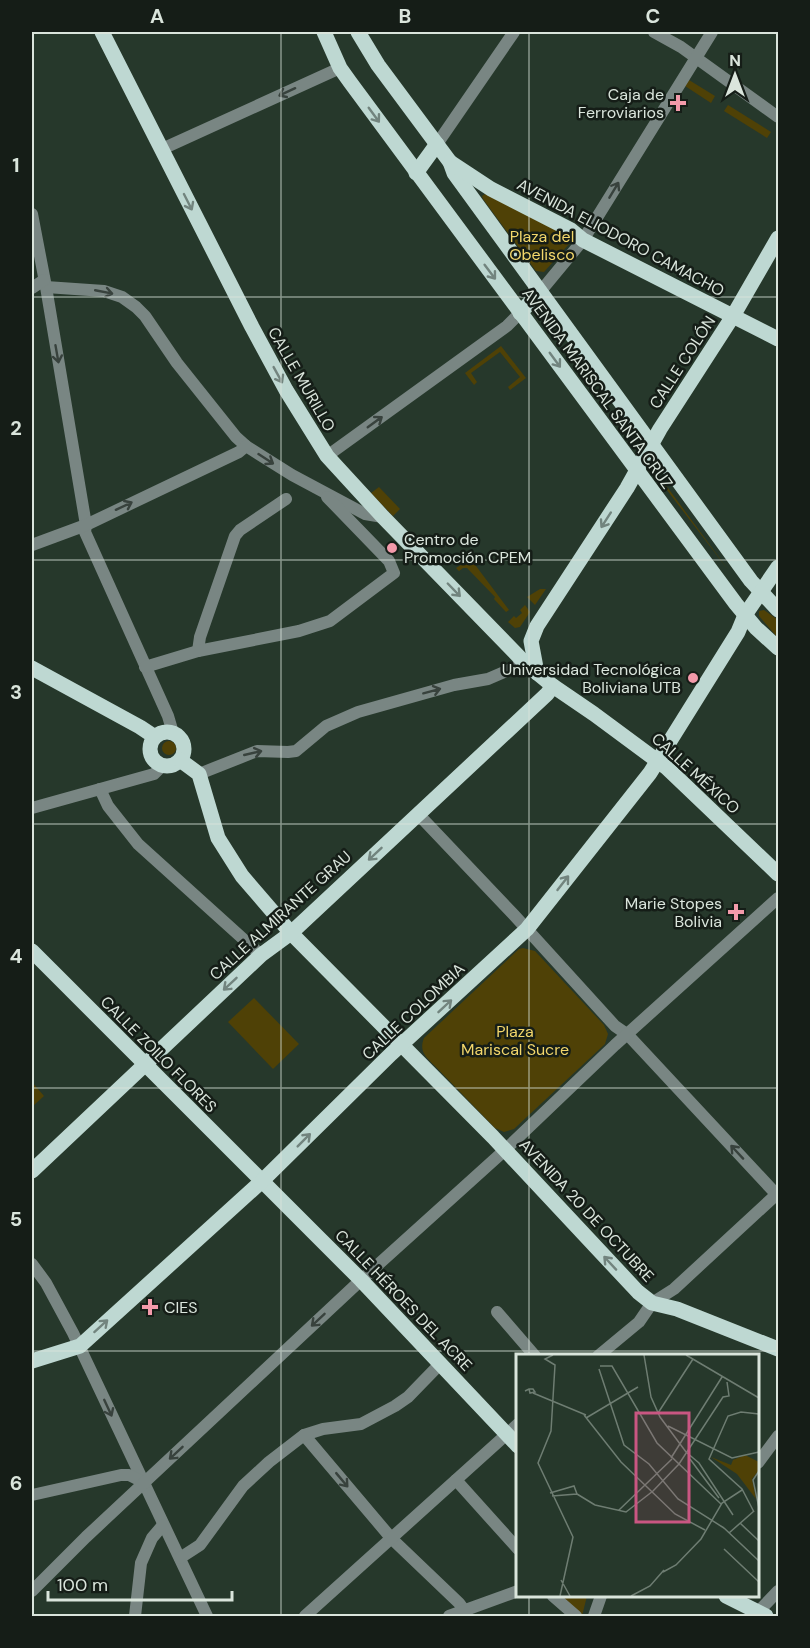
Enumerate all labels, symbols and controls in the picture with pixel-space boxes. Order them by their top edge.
text: A [150,3,164,29]
text: B [399,3,411,29]
text: C [646,3,660,29]
north arrow [705,45,765,105]
text: N [729,50,741,71]
place label: Caja de Ferroviarios [578,84,664,123]
one-way arrow [278,87,296,98]
marker: Caja de Ferroviarios [669,94,687,112]
one-way arrow [368,107,380,123]
text: 1 [12,152,20,178]
street label: AVENIDA ELIODORO CAMACHO [513,174,728,301]
one-way arrow [608,182,620,199]
one-way arrow [182,193,194,210]
park label: Plaza del Obelisco [509,226,575,265]
one-way arrow [483,263,496,279]
street label: AVENIDA MARISCAL SANTA CRUZ [518,284,678,493]
one-way arrow [94,287,113,298]
street label: CALLE COLÓN [645,312,720,413]
street label: CALLE MURILLO [263,323,340,435]
one-way arrow [52,344,63,363]
one-way arrow [548,351,561,367]
one-way arrow [272,366,284,383]
text: 2 [10,415,22,441]
one-way arrow [366,416,382,428]
one-way arrow [257,453,274,465]
one-way arrow [114,500,132,512]
one-way arrow [599,512,612,529]
place label: Centro de Promoción CPEM [404,529,531,568]
marker: Centro de Promoción CPEM [385,541,399,555]
one-way arrow [447,582,462,597]
place label: Universidad Tecnológica Boliviana UTB [502,659,681,698]
marker: Universidad Tecnológica Boliviana UTB [686,671,700,685]
text: 3 [10,679,22,705]
one-way arrow [422,684,441,696]
street label: CALLE MÉXICO [647,728,744,819]
one-way arrow [243,746,262,758]
street label: CALLE ALMIRANTE GRAU [205,846,356,985]
one-way arrow [368,847,383,861]
one-way arrow [556,876,569,892]
place label: Marie Stopes Bolivia [625,893,722,932]
marker: Marie Stopes Bolivia [727,903,745,921]
text: 4 [10,943,23,969]
street label: CALLE COLOMBIA [358,958,469,1064]
one-way arrow [223,977,238,991]
street label: CALLE ZOILO FLORES [96,992,221,1117]
one-way arrow [438,999,453,1013]
park label: Plaza Mariscal Sucre [461,1021,569,1060]
one-way arrow [296,1132,311,1147]
street label: AVENIDA 20 DE OCTUBRE [515,1134,659,1286]
one-way arrow [730,1144,745,1159]
text: 5 [10,1206,22,1232]
street label: CALLE HÉROES DEL ACRE [330,1225,477,1376]
one-way arrow [603,1255,617,1270]
place label: CIES [164,1297,198,1318]
marker: CIES [141,1298,159,1316]
one-way arrow [311,1313,326,1327]
one-way arrow [93,1319,108,1333]
inset map [516,1354,759,1597]
one-way arrow [103,1399,115,1417]
one-way arrow [169,1446,184,1460]
text: 6 [10,1470,22,1496]
one-way arrow [335,1472,349,1487]
scale bar [48,1564,232,1602]
text: 100 m [57,1573,108,1597]

